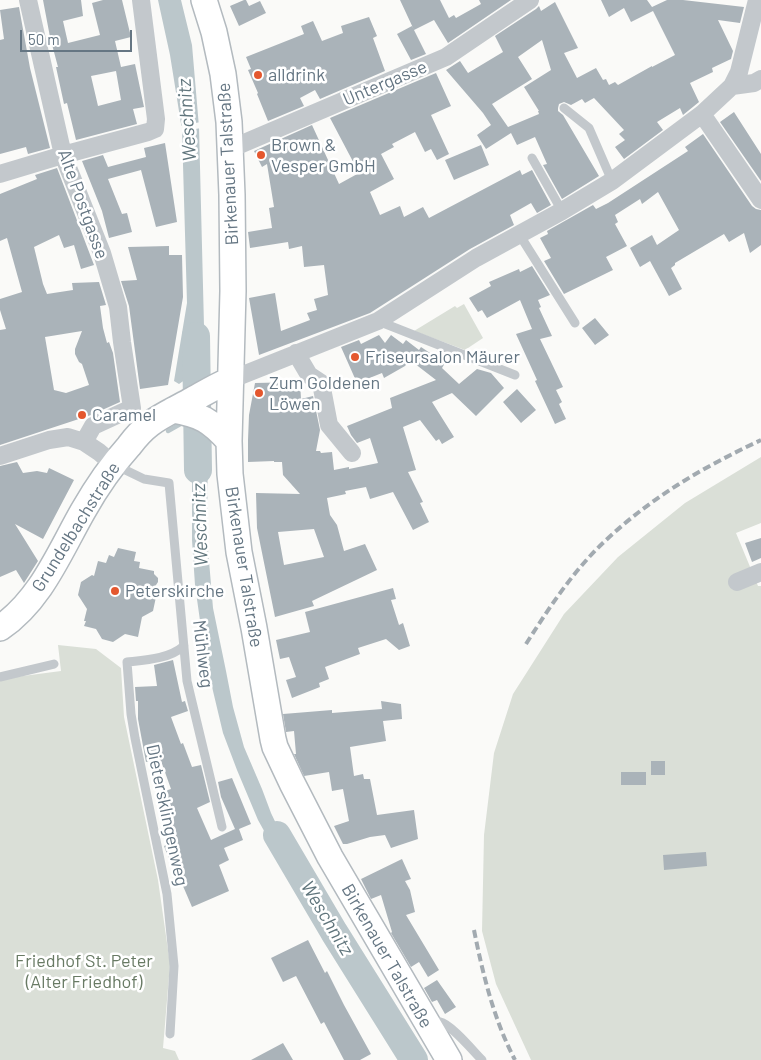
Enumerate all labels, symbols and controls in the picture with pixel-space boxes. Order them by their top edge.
scale bar [22,20,135,52]
text: 50 m [28,30,60,48]
street label: Untergasse [340,56,430,110]
place label: alldrink [268,64,325,86]
marker: alldrink [252,69,264,81]
water label: Weschnitz [173,78,201,162]
street label: Birkenauer Talstraße [213,82,243,246]
place label: Brown & Vesper GmbH [271,134,376,176]
street label: Alte Postgasse [53,146,113,262]
marker: Brown & Vesper GmbH [255,149,267,161]
place label: Friseursalon Mäurer [365,346,520,368]
marker: Friseursalon Mäurer [349,351,361,363]
place label: Zum Goldenen Löwen [269,372,380,414]
marker: Zum Goldenen Löwen [253,387,265,399]
place label: Caramel [92,404,156,426]
marker: Caramel [76,409,88,421]
street label: Grundelbachstraße [27,458,125,596]
water label: Weschnitz [187,483,213,567]
street label: Birkenauer Talstraße [221,485,267,649]
place label: Peterskirche [125,580,224,602]
marker: Peterskirche [109,585,121,597]
street label: Mühlweg [188,619,218,689]
street label: Dietersklingenweg [141,742,193,888]
water label: Weschnitz [296,877,358,959]
street label: Birkenauer Talstraße [337,880,437,1032]
park label: Friedhof St. Peter (Alter Friedhof) [15,950,153,992]

